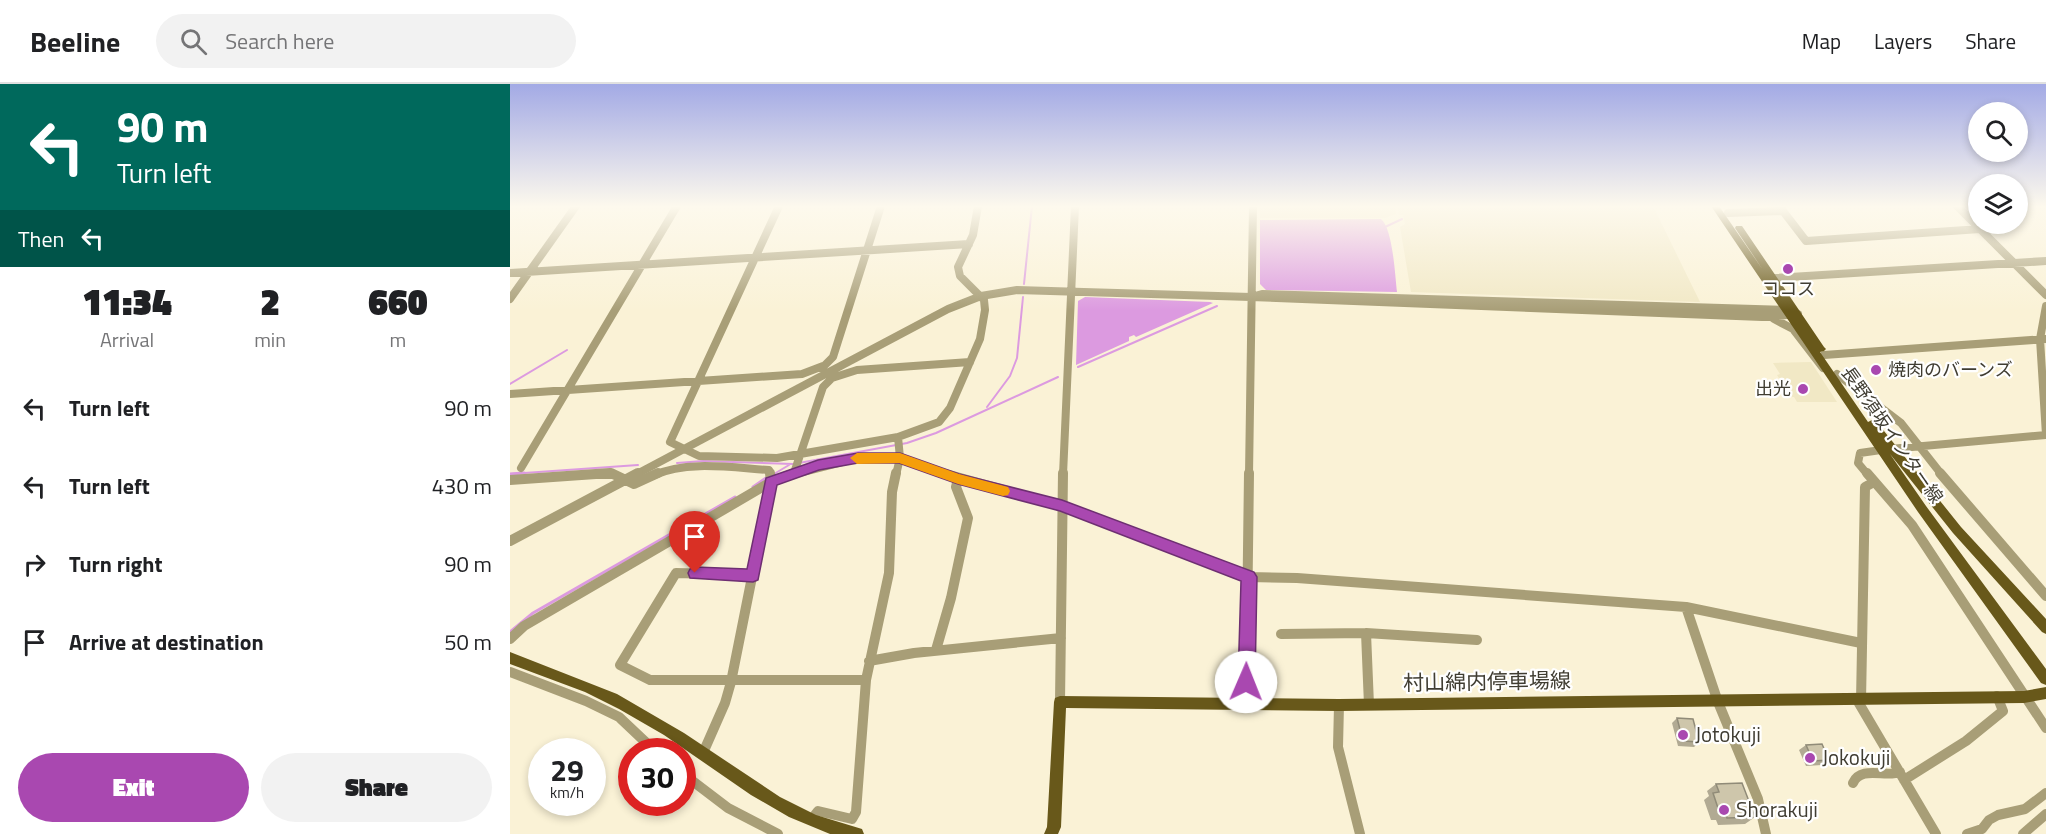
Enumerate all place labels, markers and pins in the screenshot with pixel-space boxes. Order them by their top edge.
marker: ココス [1781,262,1795,276]
place label: ココス [1761,275,1815,302]
place label: 焼肉のバーンズ [1888,356,2013,383]
marker: 焼肉のバーンズ [1869,363,1883,377]
place label: 出光 [1755,375,1791,402]
marker: 出光 [1796,382,1810,396]
pin [669,511,720,573]
place label: Jotokuji [1695,718,1761,750]
marker: Jotokuji [1676,728,1690,742]
place label: Jokokuji [1822,741,1890,773]
marker: Jokokuji [1803,751,1817,765]
place label: Shorakuji [1736,793,1818,825]
marker: Shorakuji [1717,803,1731,817]

